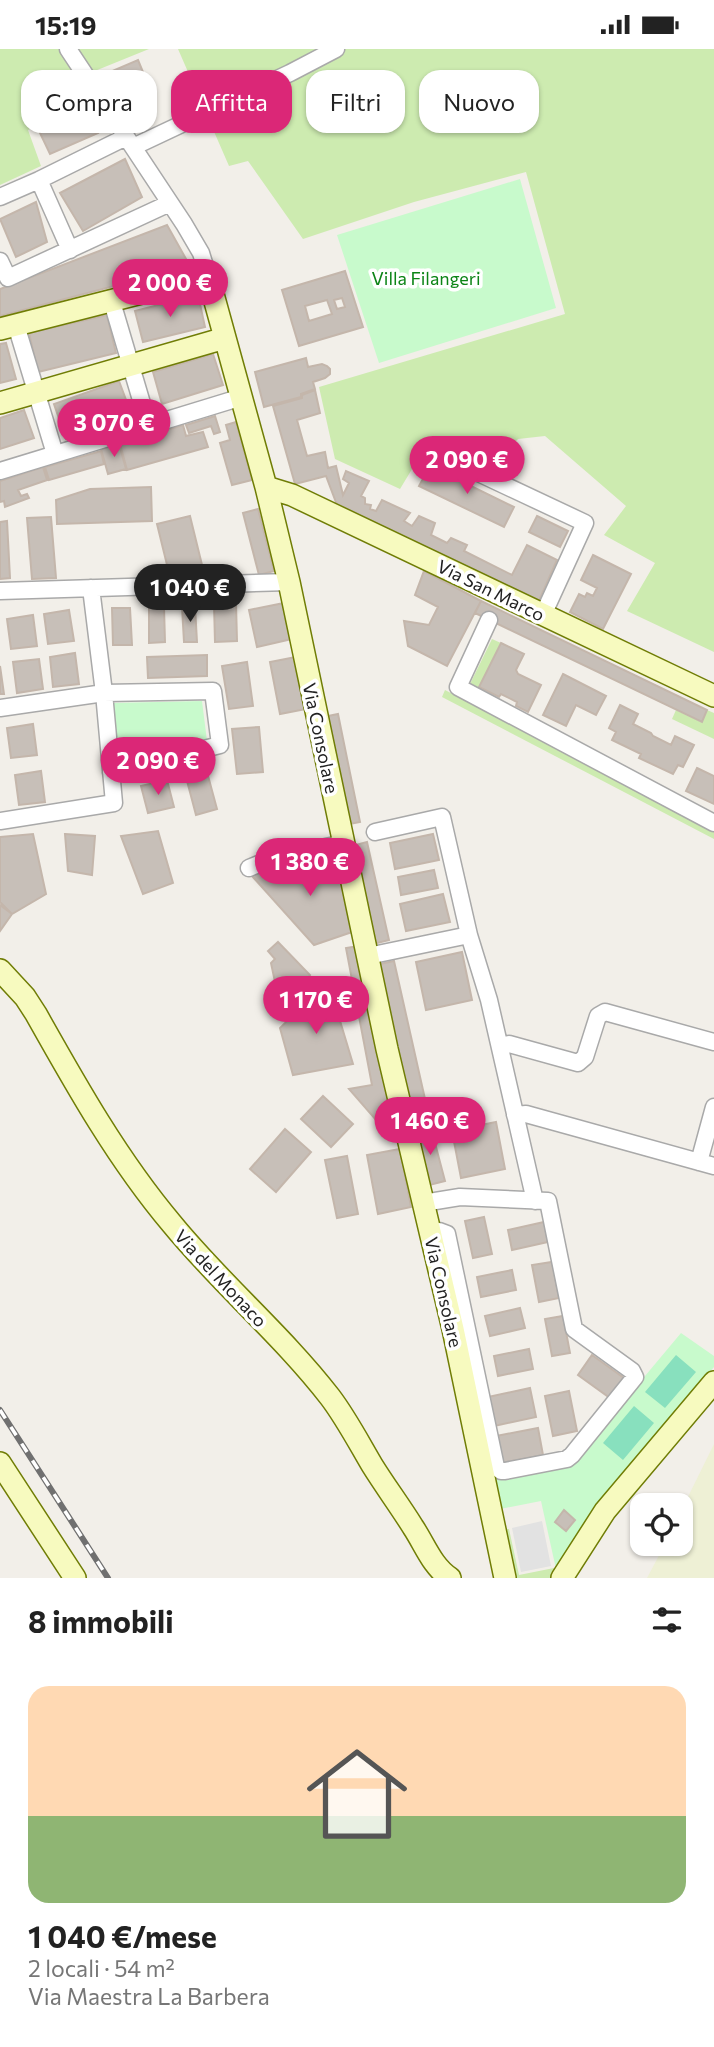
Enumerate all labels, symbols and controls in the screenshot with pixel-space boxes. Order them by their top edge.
text: 15:19 [35,9,97,40]
chip: Compra [21,70,157,133]
chip: Affitta [171,70,292,133]
chip: Filtri [306,70,405,133]
chip: Nuovo [419,70,539,133]
pin: 2 000 € [105,259,235,319]
park label: Villa Filangeri [371,267,481,289]
text: 2 000 € [128,268,212,296]
pin: 3 070 € [49,399,179,459]
text: 3 070 € [73,408,155,436]
pin: 2 090 € [402,437,532,496]
text: 2 090 € [426,445,508,473]
street label: Via San Marco [434,555,548,625]
pin: 1 040 € [125,565,255,624]
text: 1 040 € [150,573,230,601]
street label: Via Consolare [299,681,343,795]
pin: 2 090 € [93,737,223,797]
text: 2 090 € [117,746,199,774]
pin: 1 380 € [245,839,375,898]
text: 1 380 € [271,847,349,875]
pin: 1 170 € [251,977,381,1036]
text: 1 170 € [279,985,353,1013]
pin: 1 460 € [365,1097,495,1157]
text: 1 460 € [391,1106,469,1134]
street label: Via del Monaco [170,1225,272,1331]
street label: Via Consolare [421,1235,467,1349]
map controls [630,1493,693,1556]
button: locate [630,1493,693,1556]
icon: filters [648,1601,686,1639]
text: 8 immobili [28,1602,174,1639]
icon: home [294,1731,420,1857]
text: 1 040 €/mese [28,1917,217,1954]
text: 2 locali · 54 m² [28,1954,175,1982]
text: Via Maestra La Barbera [28,1982,270,2010]

